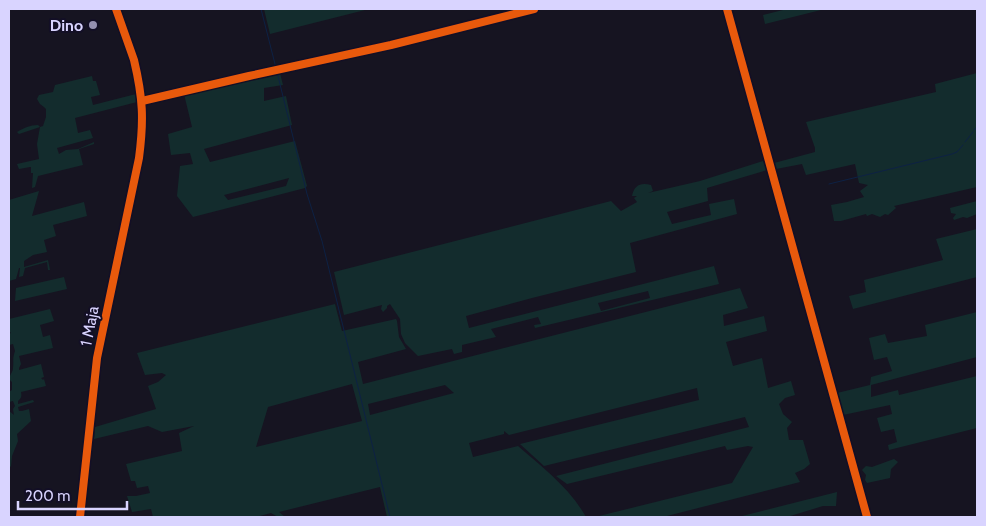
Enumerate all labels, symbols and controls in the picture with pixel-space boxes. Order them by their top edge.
place label: Dino [50,16,83,35]
marker: Dino [87,19,99,31]
street label: 1 Maja [76,304,103,348]
scale bar [18,478,126,510]
text: 200 m [25,487,70,505]

